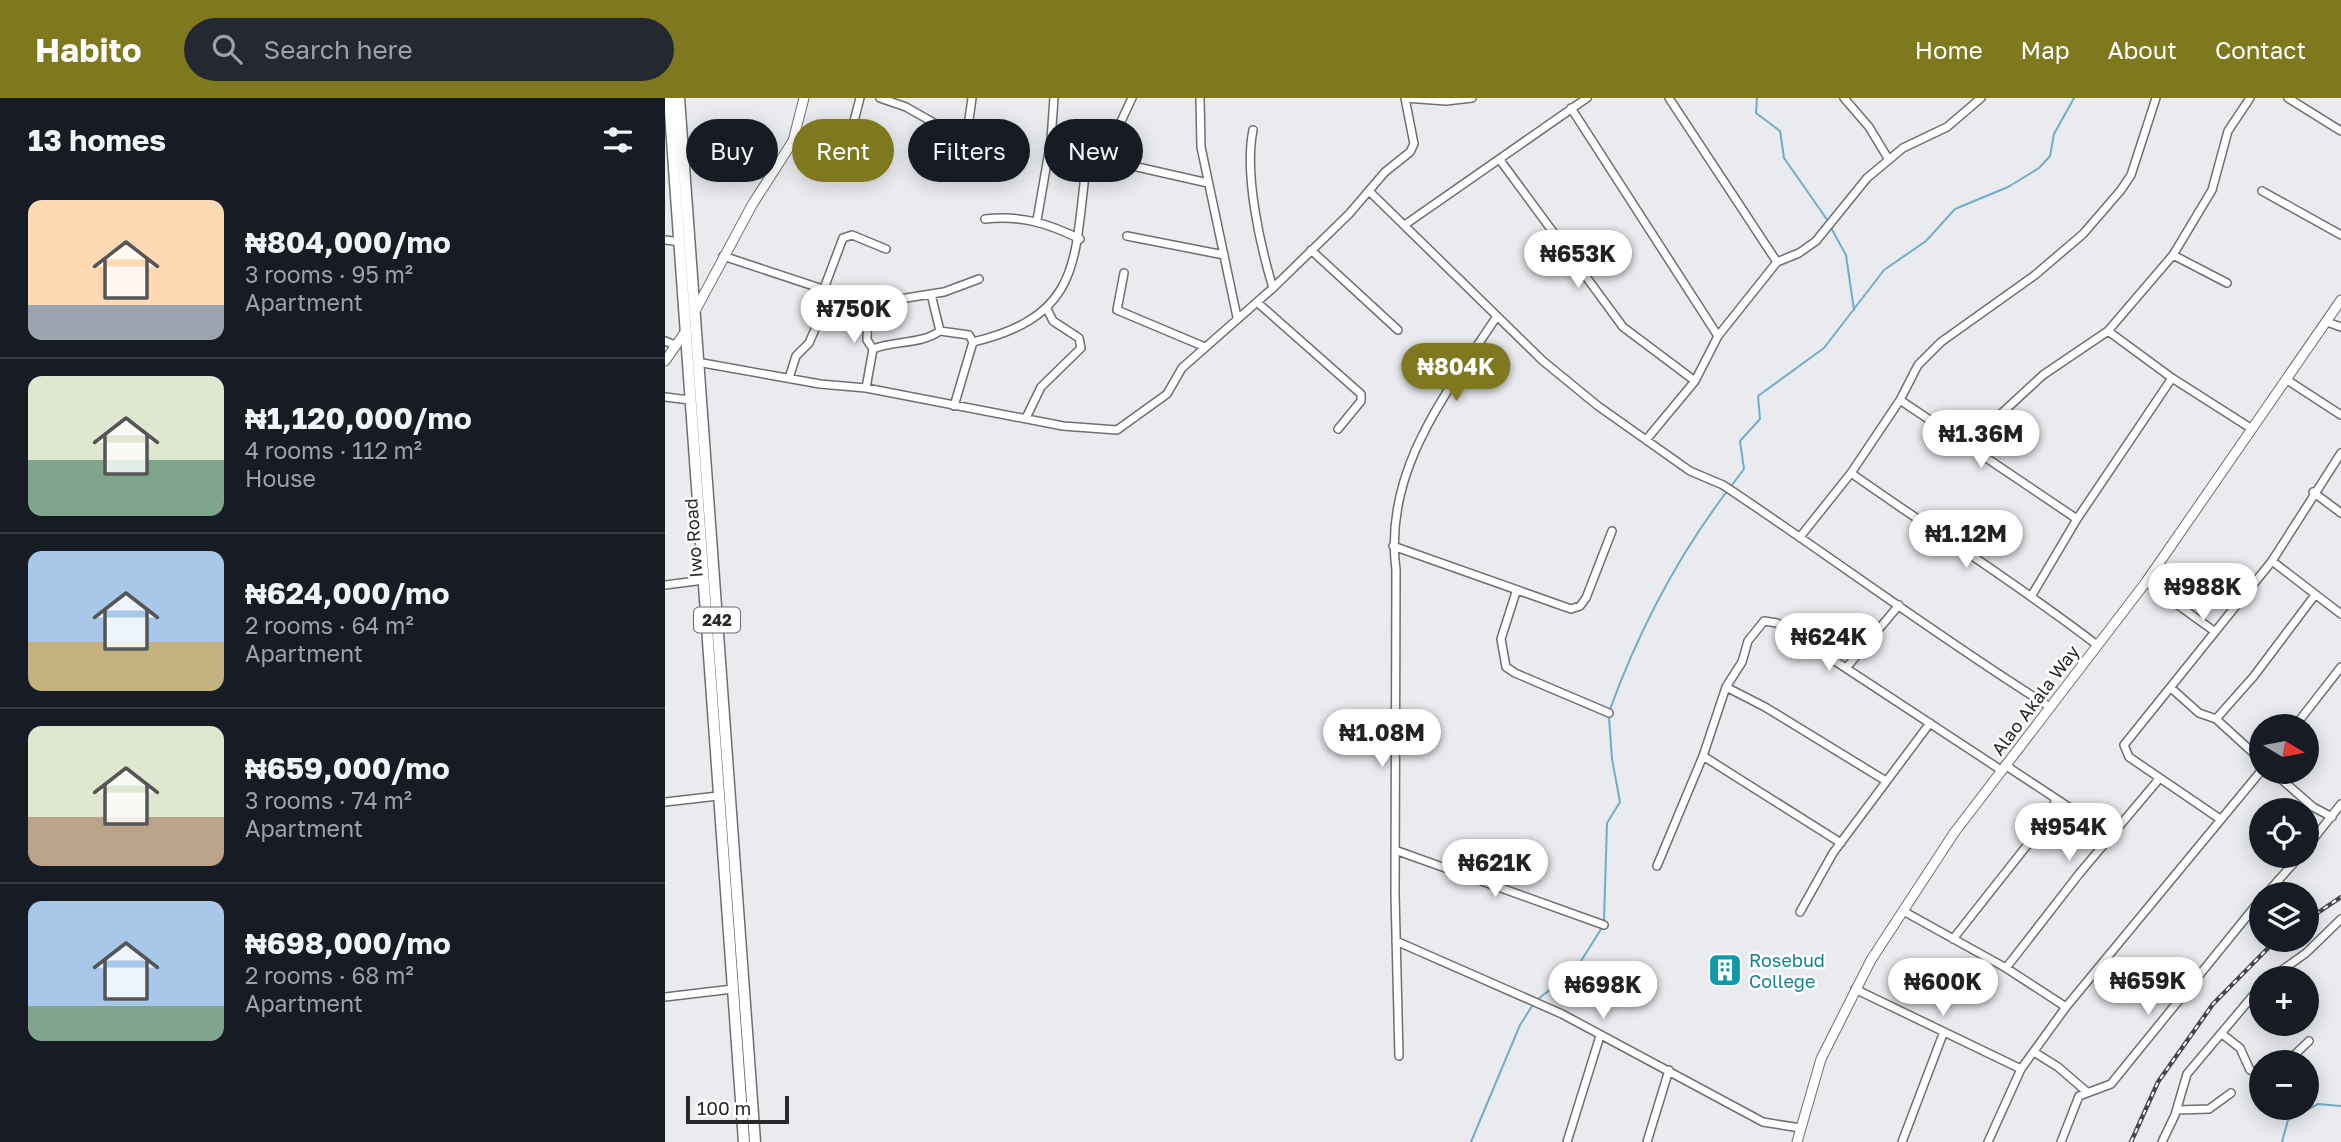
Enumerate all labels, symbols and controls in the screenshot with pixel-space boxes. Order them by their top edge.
search box [184,18,674,81]
text: Habito [35,30,142,69]
icon: search [208,30,246,68]
text: Search here [264,34,413,65]
text: Home [1915,35,1983,64]
text: Map [2021,35,2070,64]
text: About [2108,35,2177,64]
text: Contact [2215,35,2306,64]
chip: Buy [686,119,778,182]
chip: Rent [792,119,894,182]
chip: Filters [908,119,1030,182]
chip: New [1044,119,1143,182]
icon: filters [599,121,637,159]
text: 13 homes [28,122,166,158]
text: ₦804,000/mo [245,224,451,260]
icon: home [84,228,168,312]
pin: ₦653K [1529,230,1627,290]
text: ₦653K [1540,239,1616,267]
text: 3 rooms · 95 m² [245,260,413,288]
pin: ₦750K [805,286,903,345]
text: Apartment [245,288,363,316]
text: ₦750K [817,294,891,322]
pin: ₦804K [1407,344,1505,403]
text: ₦804K [1417,352,1495,380]
text: ₦1,120,000/mo [245,400,472,436]
icon: home [84,404,168,488]
pin: ₦1.36M [1924,410,2038,470]
text: ₦1.36M [1939,419,2023,447]
text: 4 rooms · 112 m² [245,436,422,464]
text: House [245,464,316,492]
street label: Iwo Road [679,498,707,578]
pin: ₦1.12M [1909,510,2023,570]
text: ₦1.12M [1925,519,2007,547]
pin: ₦988K [2154,564,2252,623]
text: ₦988K [2164,572,2242,600]
text: ₦624,000/mo [245,575,450,611]
icon: home [84,579,168,663]
road number: 242 [694,607,740,632]
text: 2 rooms · 64 m² [245,611,414,639]
pin: ₦624K [1780,614,1878,673]
text: ₦624K [1791,622,1867,650]
text: Apartment [245,639,363,667]
street label: Alao Akala Way [1986,641,2084,759]
pin: ₦1.08M [1325,710,1439,769]
north arrow [2249,714,2319,784]
map controls [2249,714,2319,1120]
text: ₦1.08M [1339,718,1425,746]
text: ₦659,000/mo [245,750,450,786]
icon: home [84,754,168,838]
text: 3 rooms · 74 m² [245,786,412,814]
button: locate [2249,798,2319,868]
pin: ₦954K [2020,804,2118,863]
text: ₦954K [2031,812,2107,840]
text: Apartment [245,814,363,842]
pin: ₦621K [1446,840,1544,899]
text: ₦621K [1458,848,1532,876]
button: layers [2249,882,2319,952]
text: ₦698,000/mo [245,925,451,961]
icon: home [84,929,168,1013]
place label: Rosebud College [1749,949,1825,992]
building icon: Rosebud College [1706,951,1744,989]
pin: ₦600K [1894,958,1992,1018]
pin: ₦659K [2099,958,2197,1017]
text: 2 rooms · 68 m² [245,961,414,989]
pin: ₦698K [1554,962,1652,1021]
text: ₦659K [2110,966,2186,994]
button: + [2249,966,2319,1036]
text: ₦600K [1904,967,1982,995]
text: ₦698K [1564,970,1642,998]
text: Apartment [245,989,363,1017]
button: − [2249,1050,2319,1120]
scale bar [686,1093,789,1125]
text: 100 m [697,1096,751,1119]

